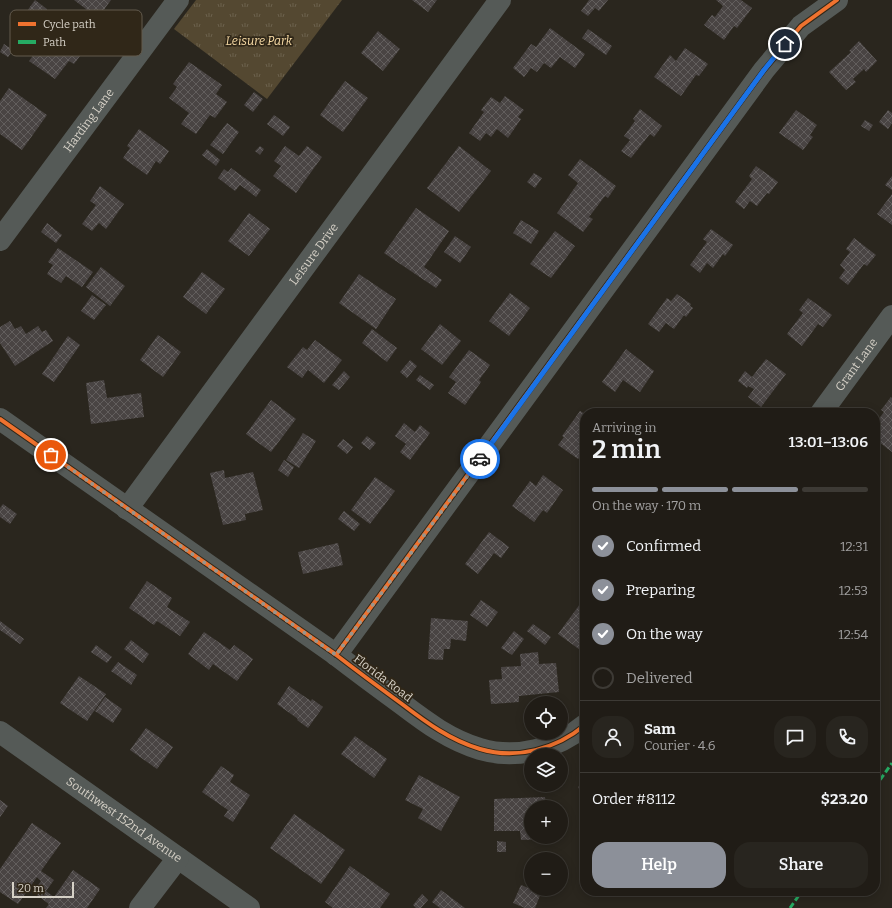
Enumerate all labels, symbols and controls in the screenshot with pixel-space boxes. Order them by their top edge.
legend [10,10,142,56]
text: Cycle path [43,18,96,31]
pin [768,27,802,61]
icon: home [774,33,796,55]
park label: Leisure Park [226,34,293,48]
text: Path [43,36,66,49]
street label: Harding Lane [61,86,117,155]
street label: Leisure Drive [286,220,341,288]
street label: Grant Lane [832,335,880,394]
text: Arriving in [592,420,657,435]
text: 13:01–13:06 [789,433,868,451]
text: 2 min [592,434,661,465]
pin [34,438,68,472]
courier [460,439,500,479]
icon: bag [40,444,62,466]
icon: car [469,448,491,470]
text: On the way · 170 m [592,498,701,513]
icon: check [592,535,614,557]
text: Confirmed [626,537,701,555]
text: 12:31 [840,539,868,554]
icon: check [592,579,614,601]
text: Preparing [626,581,695,599]
text: 12:53 [839,583,868,598]
icon: check [592,623,614,645]
text: On the way [626,625,703,643]
text: 12:54 [838,627,868,642]
street label: Florida Road [351,651,415,705]
text: Delivered [626,669,693,687]
map controls [524,696,568,896]
button: locate [524,696,568,740]
button: person [592,716,634,758]
button: chat [774,716,816,758]
button: phone [826,716,868,758]
text: Sam [644,720,676,738]
text: Courier · 4.6 [644,738,716,753]
button: layers [524,748,568,792]
street label: Southwest 152nd Avenue [64,774,185,865]
text: Order #8112 [592,790,675,808]
text: $23.20 [821,790,868,808]
button: + [524,800,568,844]
button: Help [592,842,726,888]
button: Share [734,842,868,888]
button: − [524,852,568,896]
scale bar [12,880,74,899]
text: 20 m [18,882,44,895]

